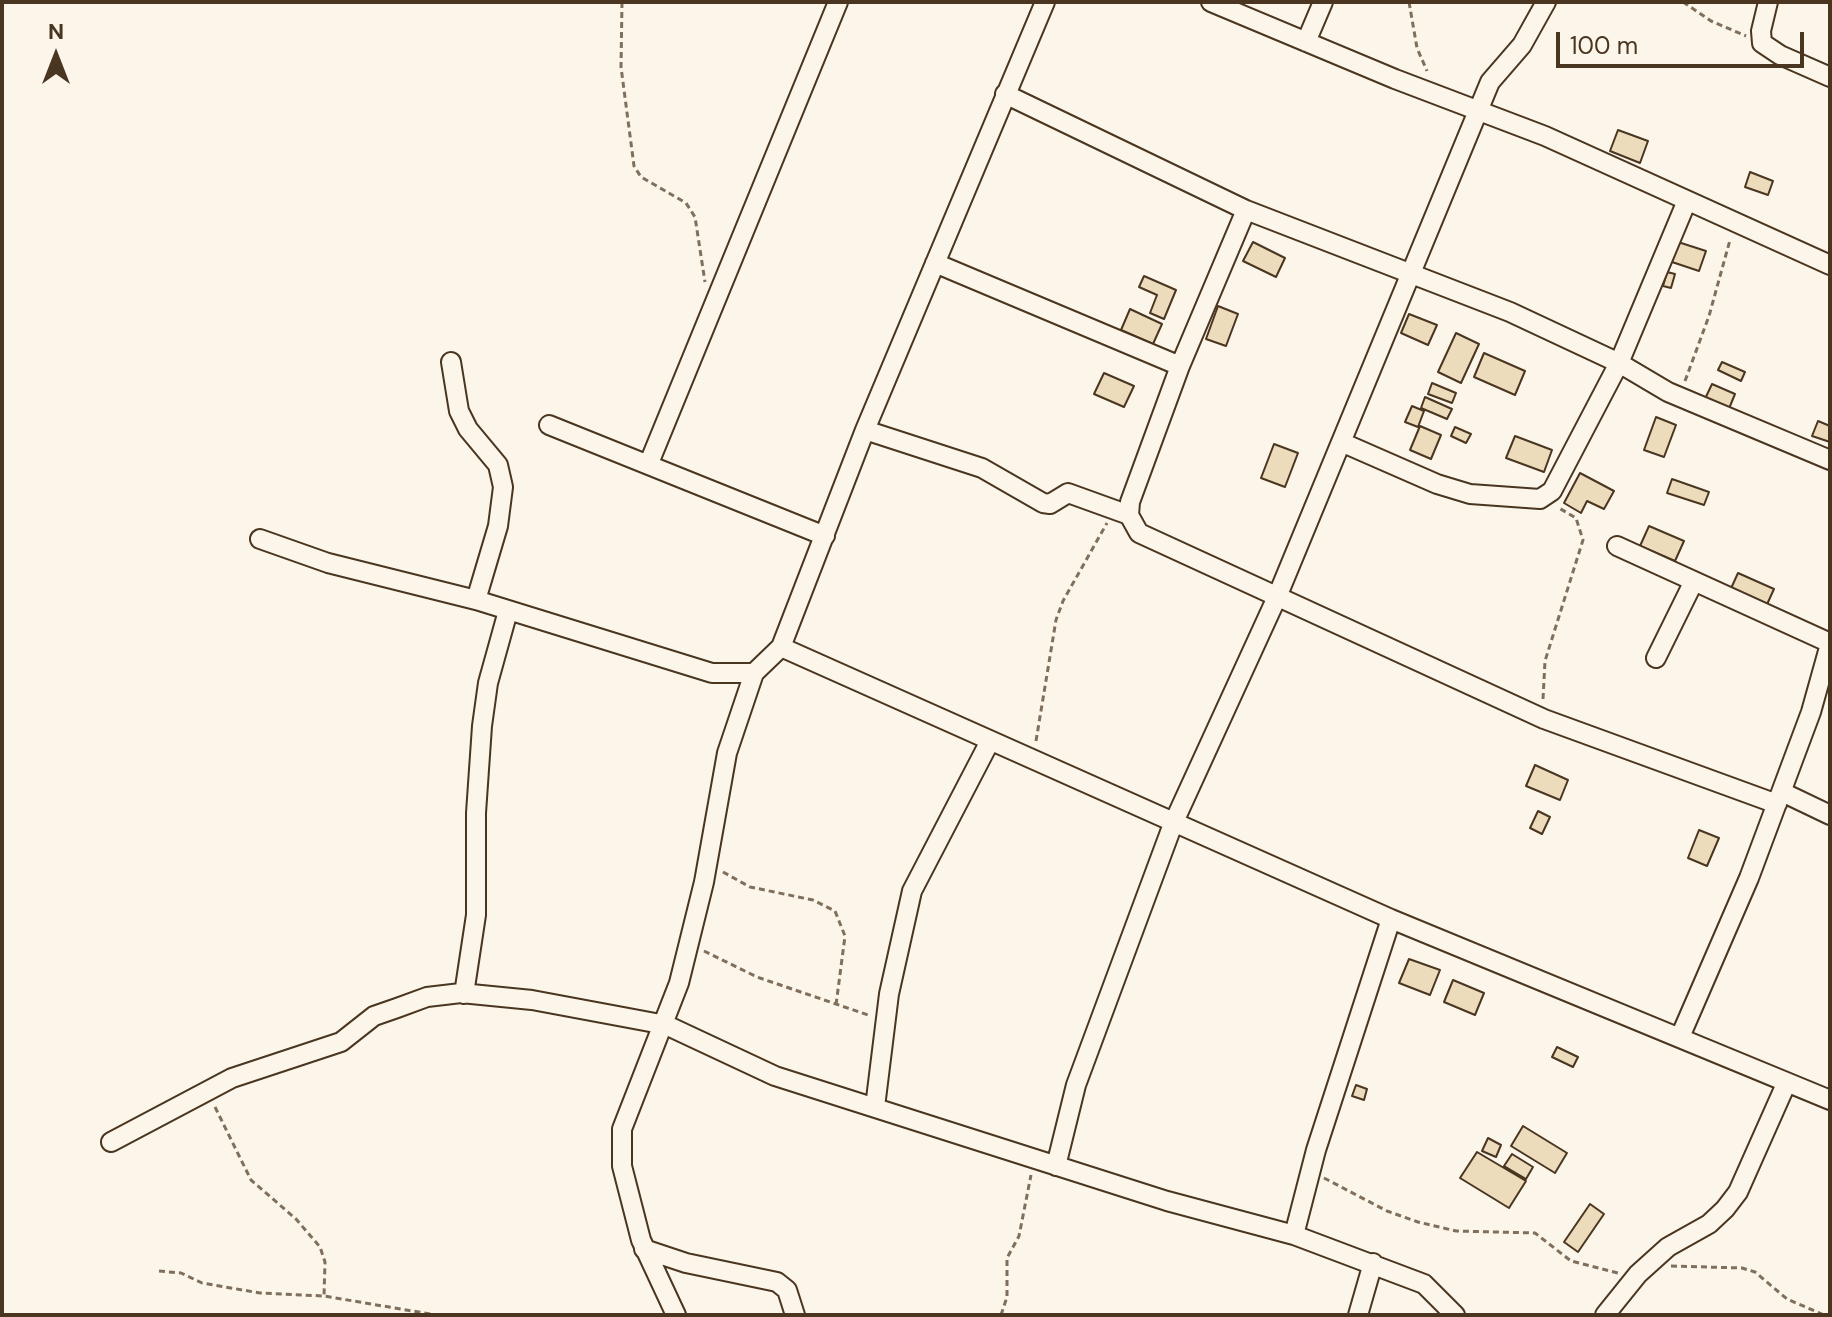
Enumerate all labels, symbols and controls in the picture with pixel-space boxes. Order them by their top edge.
north arrow [16,16,96,96]
scale bar [1560,16,1808,66]
text: N [48,17,64,46]
text: 100 m [1570,30,1638,61]

